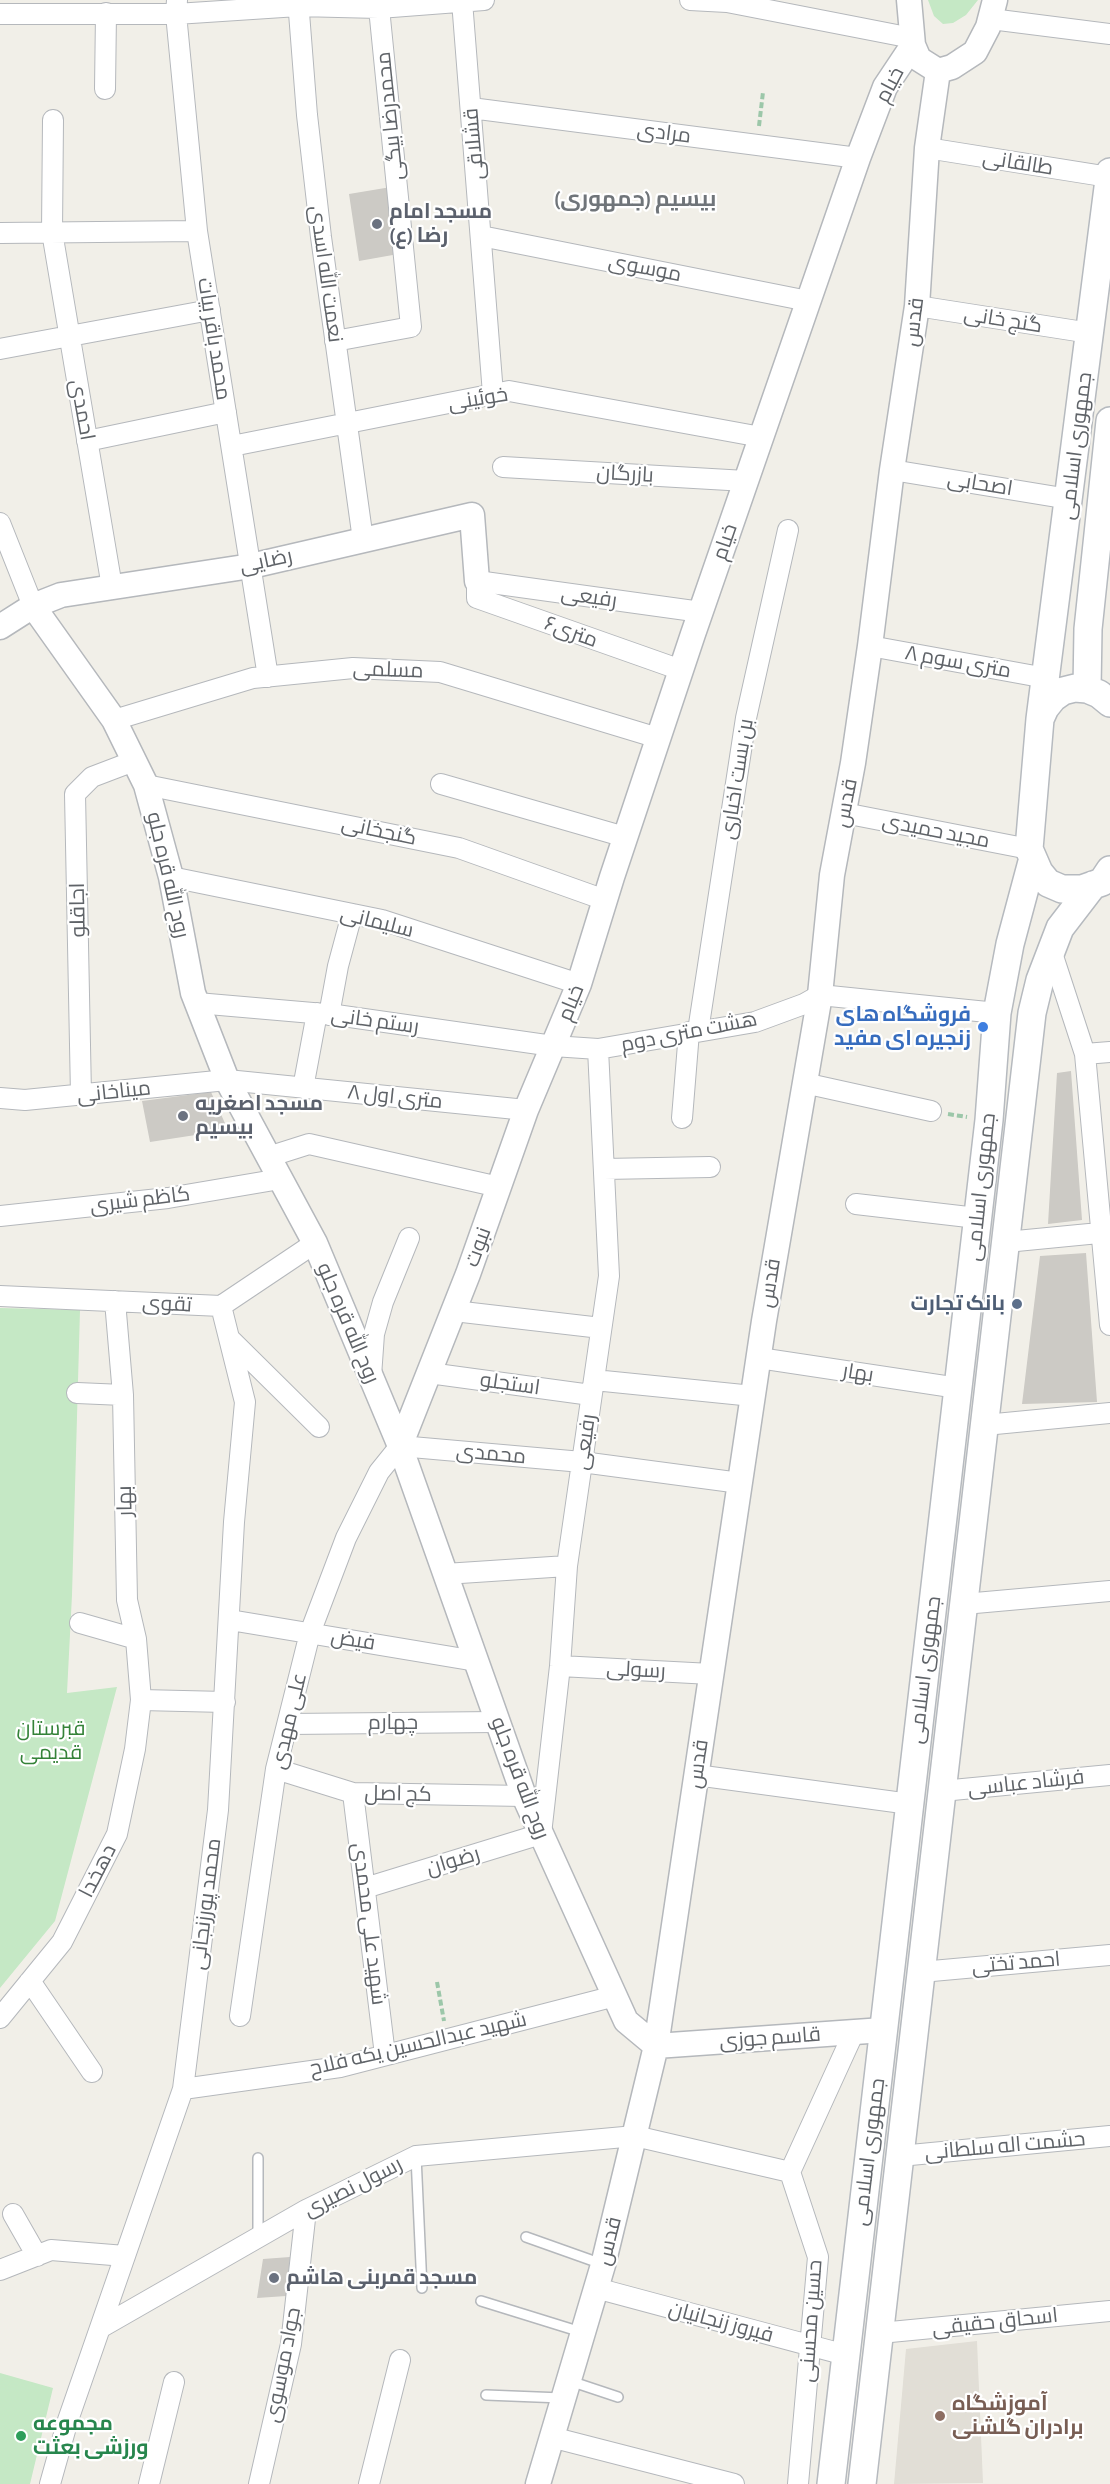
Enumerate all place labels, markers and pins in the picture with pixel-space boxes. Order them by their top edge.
place label: مسجد امام رضا (ع) [389,199,492,249]
marker: مسجد امام رضا (ع) [370,217,384,231]
place label: فروشگاه های زنجیره ای مفید [834,1002,971,1052]
marker: فروشگاه های زنجیره ای مفید [976,1020,990,1034]
place label: مسجد اصغریه بیسیم [195,1091,323,1141]
marker: مسجد اصغریه بیسیم [176,1109,190,1123]
place label: بانک تجارت [910,1291,1005,1317]
marker: بانک تجارت [1010,1297,1024,1311]
place label: مسجد قمربنی هاشم [286,2265,477,2291]
marker: مسجد قمربنی هاشم [267,2271,281,2285]
place label: آموزشگاه برادران گلشنی [952,2391,1084,2441]
marker: آموزشگاه برادران گلشنی [933,2409,947,2423]
place label: مجموعه ورزشی بعثت [33,2411,149,2461]
marker: مجموعه ورزشی بعثت [14,2429,28,2443]

